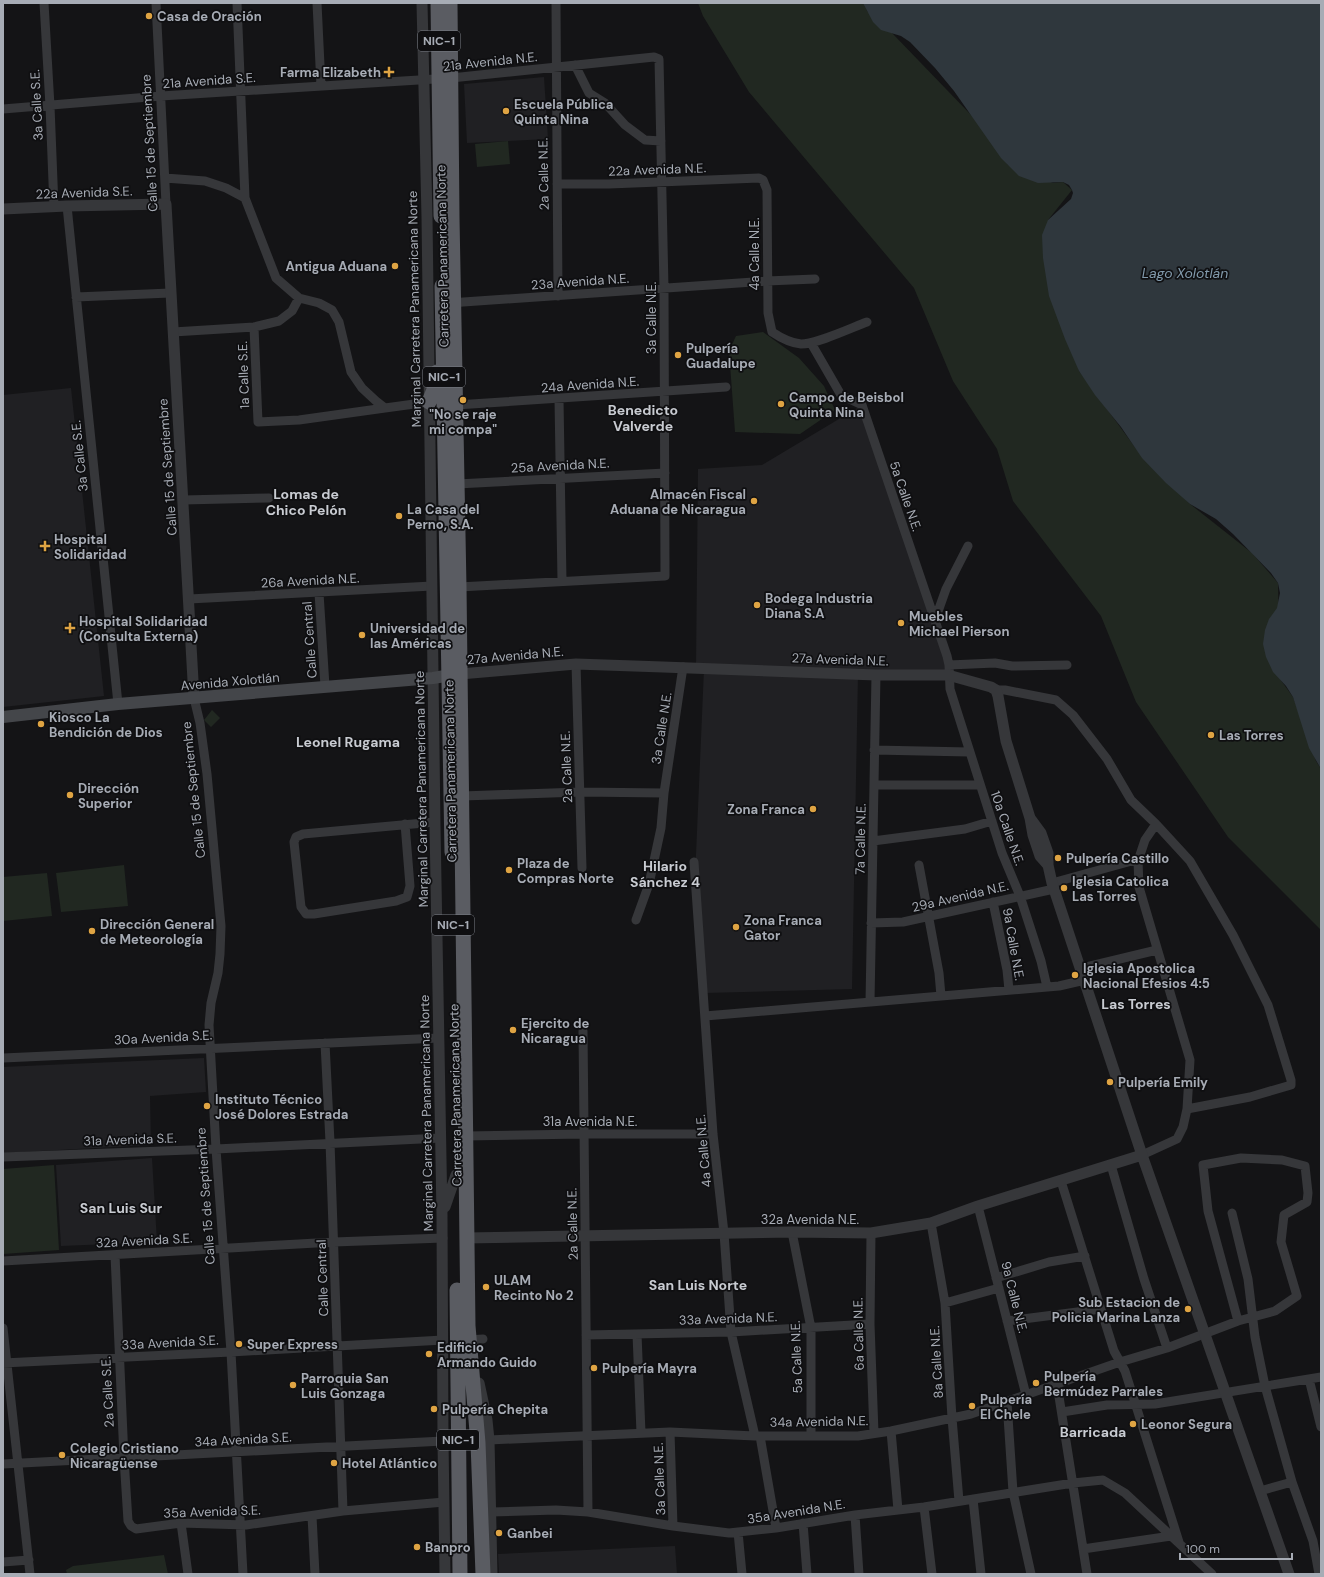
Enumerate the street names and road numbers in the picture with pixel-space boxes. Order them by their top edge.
road number: NIC-1 [418,31,460,51]
street label: 21a Avenida N.E. [442,48,538,75]
street label: 3a Calle S.E. [26,69,47,141]
street label: 21a Avenida S.E. [162,69,257,92]
street label: Calle 15 de Septiembre [137,74,162,212]
street label: 2a Calle N.E. [534,137,553,210]
street label: 22a Avenida N.E. [608,159,707,180]
street label: Carretera Panamericana Norte [432,165,453,347]
street label: 22a Avenida S.E. [35,182,133,203]
street label: Marginal Carretera Panamericana Norte [404,191,425,427]
street label: 4a Calle N.E. [746,217,763,290]
street label: 23a Avenida N.E. [530,270,630,293]
street label: 3a Calle N.E. [643,281,660,354]
street label: 1a Calle S.E. [234,340,253,409]
road number: NIC-1 [423,367,465,387]
street label: 24a Avenida N.E. [540,373,640,396]
street label: Calle 15 de Septiembre [154,398,181,536]
street label: 3a Calle S.E. [67,419,92,492]
street label: 25a Avenida N.E. [510,454,610,477]
street label: 5a Calle N.E. [886,459,926,534]
street label: 26a Avenida N.E. [260,569,360,592]
street label: Calle Central [298,601,321,679]
street label: 27a Avenida N.E. [466,643,564,668]
street label: 27a Avenida N.E. [791,649,889,670]
street label: Avenida Xolotlán [180,669,280,694]
street label: Marginal Carretera Panamericana Norte [411,671,432,907]
street label: Carretera Panamericana Norte [440,680,461,862]
street label: 3a Calle N.E. [647,690,676,765]
street label: Calle 15 de Septiembre [178,721,209,859]
street label: 2a Calle N.E. [557,730,576,804]
street label: 10a Calle N.E. [987,789,1028,868]
street label: 7a Calle N.E. [851,803,870,875]
street label: 29a Avenida N.E. [910,877,1011,916]
street label: 9a Calle N.E. [999,907,1028,982]
road number: NIC-1 [432,915,474,935]
street label: Marginal Carretera Panamericana Norte [416,995,437,1231]
street label: Carretera Panamericana Norte [445,1004,466,1186]
street label: 30a Avenida S.E. [114,1026,213,1049]
street label: 31a Avenida N.E. [543,1113,638,1130]
street label: 4a Calle N.E. [692,1113,715,1188]
street label: Calle 15 de Septiembre [192,1127,219,1265]
street label: 31a Avenida S.E. [83,1129,177,1150]
street label: 2a Calle N.E. [563,1187,582,1260]
street label: 32a Avenida N.E. [761,1211,860,1228]
street label: 32a Avenida S.E. [95,1229,193,1252]
street label: Calle Central [313,1239,332,1317]
street label: 9a Calle N.E. [997,1260,1032,1335]
street label: 6a Calle N.E. [849,1297,868,1371]
street label: 33a Avenida N.E. [678,1308,778,1329]
street label: 5a Calle N.E. [787,1320,806,1394]
street label: 8a Calle N.E. [926,1325,947,1399]
street label: 33a Avenida S.E. [121,1331,219,1354]
street label: 2a Calle S.E. [97,1356,118,1428]
street label: 34a Avenida N.E. [770,1412,869,1431]
street label: 34a Avenida S.E. [194,1428,292,1451]
road number: NIC-1 [437,1430,479,1450]
street label: 3a Calle N.E. [650,1442,669,1516]
street label: 35a Avenida N.E. [746,1495,847,1528]
street label: 35a Avenida S.E. [163,1501,261,1522]

